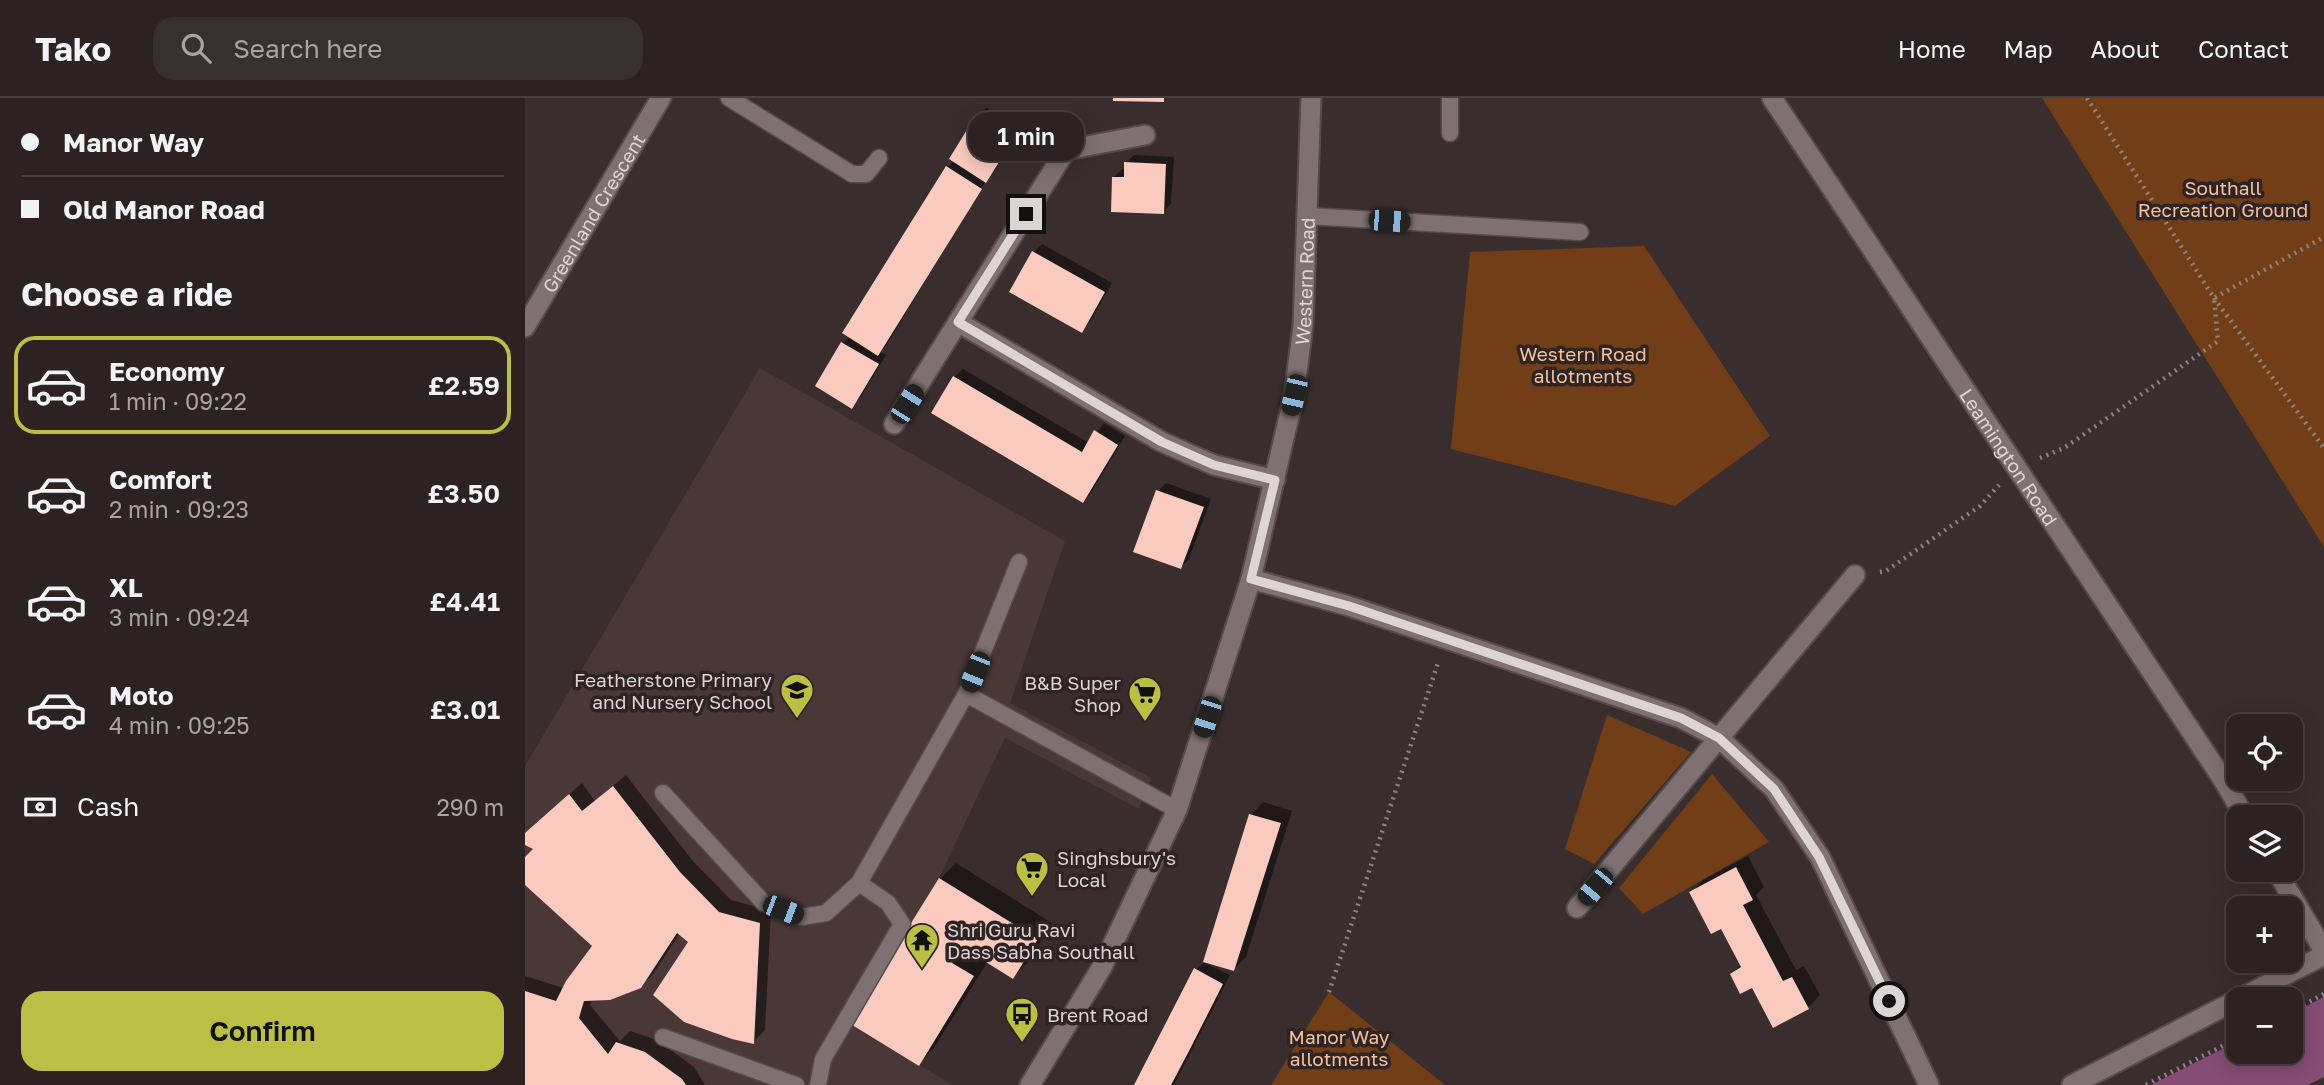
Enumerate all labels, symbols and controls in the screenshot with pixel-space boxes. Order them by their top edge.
search box [153,17,643,80]
text: Tako [35,29,111,68]
icon: search [177,29,215,67]
text: Search here [233,33,382,64]
text: Home [1898,34,1966,63]
text: Map [2004,34,2053,63]
text: About [2091,34,2160,63]
text: Contact [2198,34,2289,63]
callout: 1 min [968,113,1084,162]
text: 1 min [997,122,1055,150]
text: Manor Way [63,127,204,158]
street label: Greenland Crescent [537,129,649,296]
park label: Southall Recreation Ground [2138,176,2308,221]
text: Old Manor Road [63,194,265,225]
route end [1010,198,1042,230]
car [1368,209,1411,233]
street label: Western Road [1289,217,1318,347]
text: Choose a ride [21,275,233,313]
park label: Western Road allotments [1519,342,1647,387]
icon: car [25,354,88,417]
text: Economy [109,356,225,387]
text: £2.59 [428,370,500,401]
car [1280,372,1309,418]
car [887,381,928,427]
street label: Leamington Road [1956,384,2063,530]
text: 1 min · 09:22 [109,387,247,415]
icon: car [25,462,88,525]
text: Comfort [109,464,212,495]
text: £3.50 [427,478,500,509]
text: 2 min · 09:23 [109,495,249,523]
icon: car [25,570,88,633]
text: XL [109,572,143,603]
text: £4.41 [429,586,500,617]
text: 3 min · 09:24 [109,603,250,631]
car [958,649,993,695]
place label: Featherstone Primary and Nursery School [574,668,772,713]
school or university icon: Featherstone Primary and Nursery School [778,671,816,720]
place label: B&B Super Shop [1024,671,1122,716]
supermarket icon: B&B Super Shop [1126,674,1164,723]
icon: car [25,678,88,741]
text: Moto [109,680,174,711]
text: £3.01 [430,694,500,725]
car [1191,694,1224,740]
text: 4 min · 09:25 [109,711,250,739]
map controls [2226,714,2303,1064]
button: locate [2226,714,2303,791]
icon: cash [21,788,59,826]
text: Cash [77,791,139,822]
text: 290 m [436,793,504,821]
button: layers [2226,805,2303,882]
place label: Singhsbury's Local [1057,846,1176,891]
supermarket icon: Singhsbury's Local [1013,849,1051,898]
car [1574,864,1617,910]
car [760,893,807,927]
button: + [2226,896,2303,973]
place label: Shri Guru Ravi Dass Sabha Southall [947,918,1135,963]
temple icon: Shri Guru Ravi Dass Sabha Southall [903,921,941,970]
route start [1873,985,1905,1017]
button: − [2226,987,2303,1064]
button: Confirm [21,991,504,1071]
bus stop icon: Brent Road [1003,995,1041,1044]
place label: Brent Road [1047,1003,1148,1026]
park label: Manor Way allotments [1289,1025,1390,1070]

